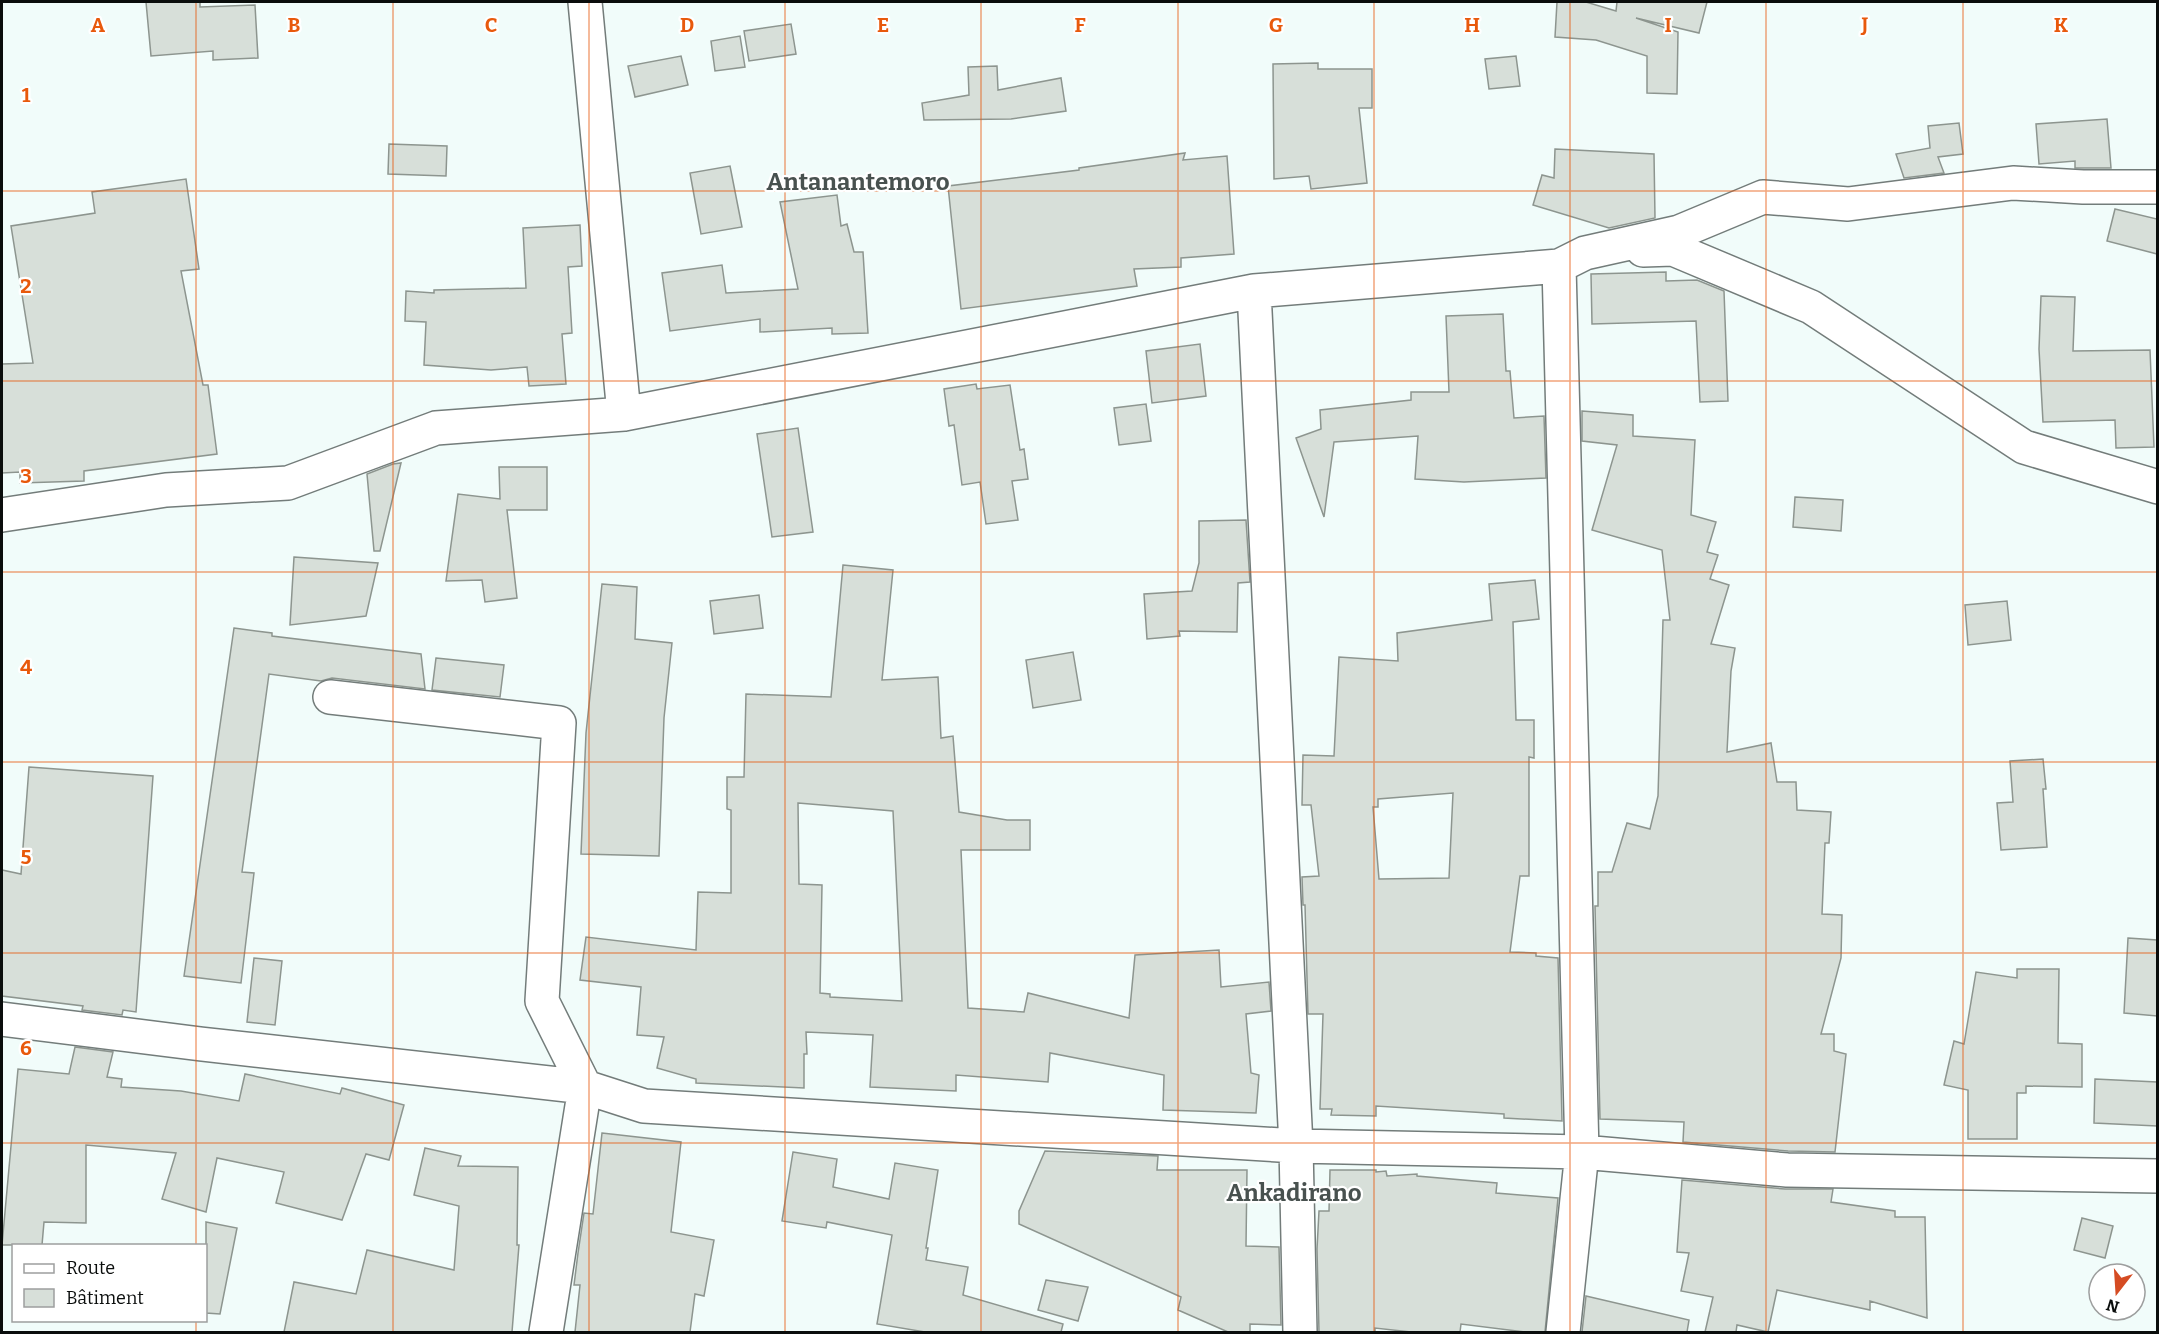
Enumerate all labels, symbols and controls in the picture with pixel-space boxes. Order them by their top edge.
text: A [91,13,106,37]
text: B [288,13,301,37]
text: C [485,13,497,37]
text: D [680,13,694,37]
text: E [877,13,889,37]
text: F [1074,13,1086,37]
text: G [1269,13,1283,37]
text: H [1464,13,1480,37]
text: I [1664,13,1672,37]
text: J [1861,13,1869,37]
text: K [2054,13,2069,37]
text: 1 [22,83,31,107]
district label: Antanantemoro [766,168,950,196]
text: 2 [20,274,32,298]
text: 3 [20,464,32,488]
text: 4 [20,655,32,679]
text: 5 [21,845,32,869]
text: 6 [20,1036,32,1060]
district label: Ankadirano [1226,1179,1362,1207]
legend [12,1244,207,1322]
text: Route [66,1257,115,1279]
north arrow [2087,1262,2147,1322]
text: Bâtiment [66,1287,144,1309]
text: N [2104,1295,2121,1317]

